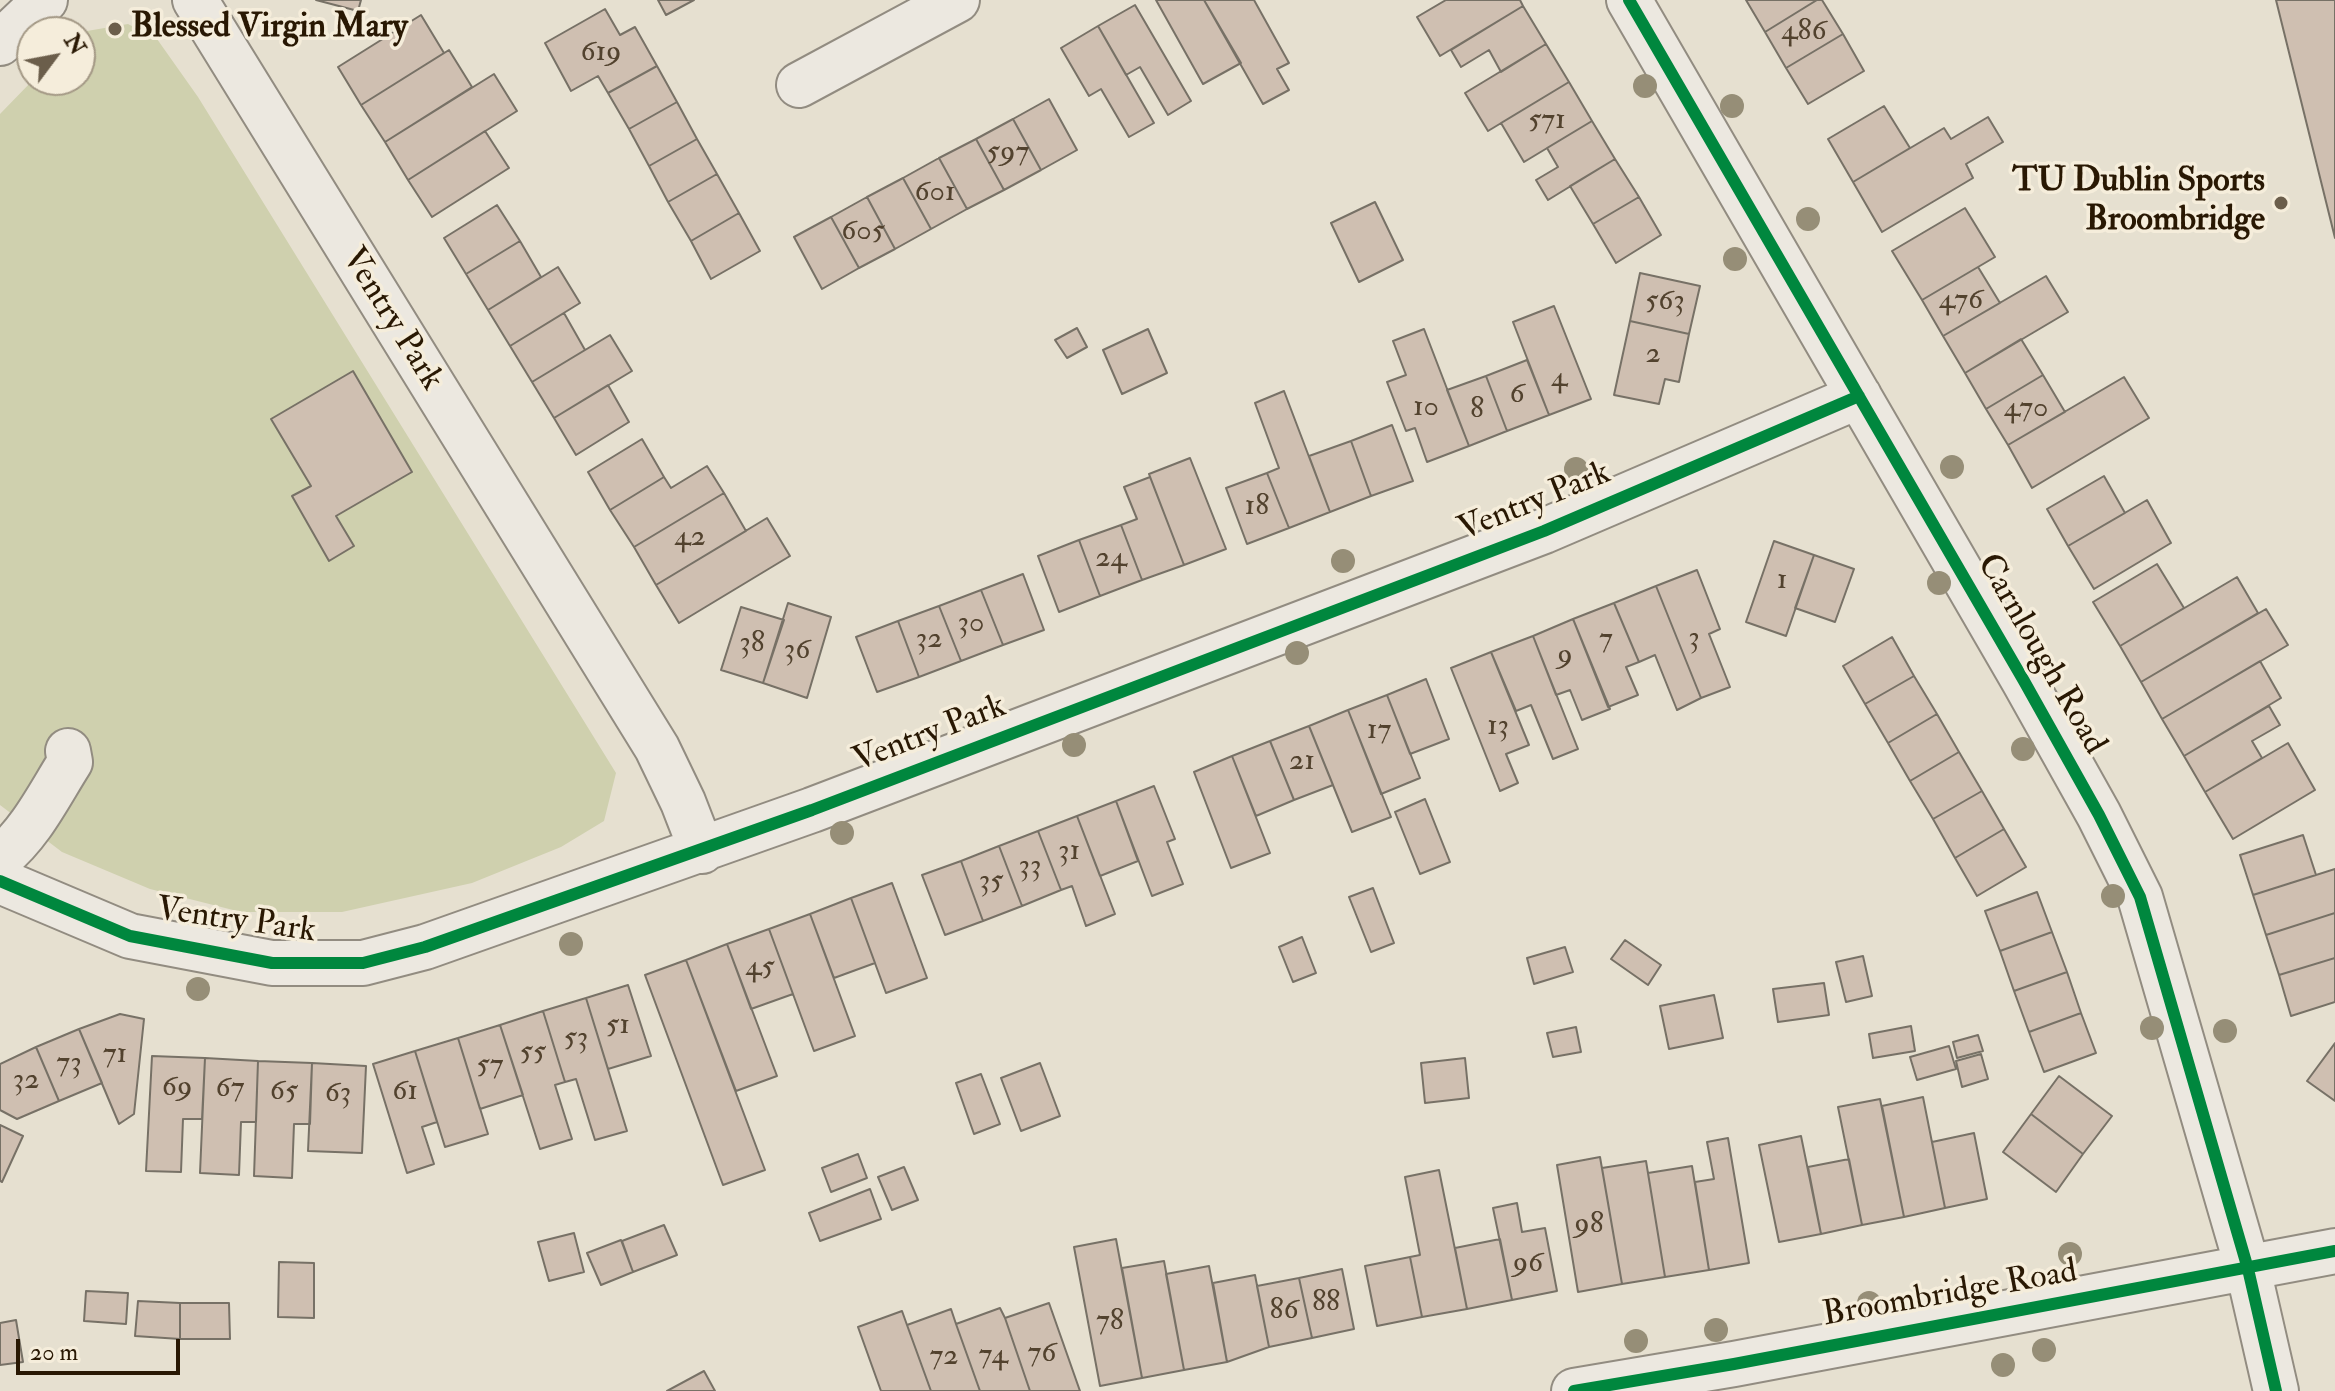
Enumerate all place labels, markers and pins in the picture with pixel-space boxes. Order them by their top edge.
place label: Blessed Virgin Mary [131,9,408,49]
marker: Blessed Virgin Mary [106,20,124,38]
place label: TU Dublin Sports Broombridge [2012,163,2265,242]
marker: TU Dublin Sports Broombridge [2272,194,2290,212]

